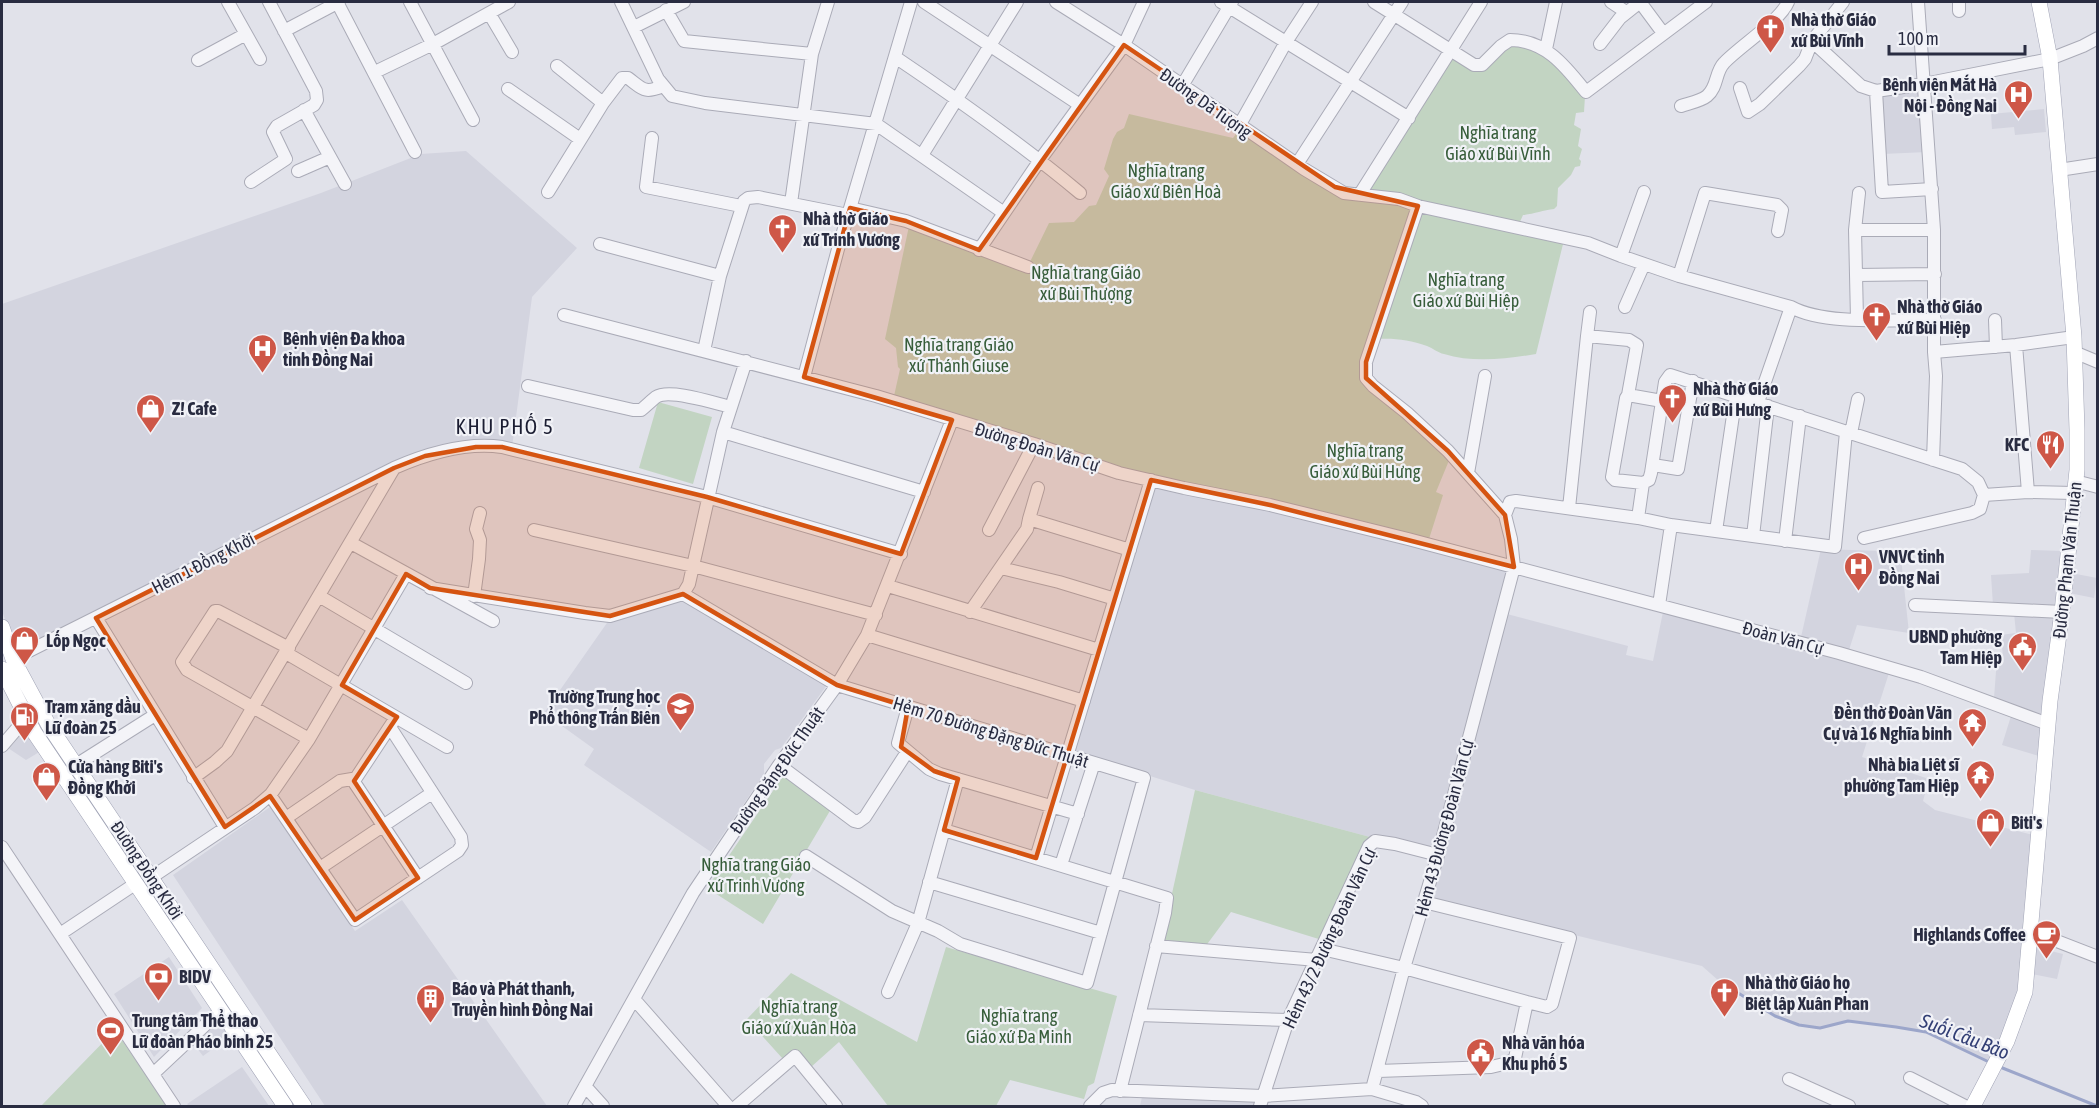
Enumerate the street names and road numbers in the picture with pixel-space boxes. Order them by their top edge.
street label: Đường Dã Tượng [1156,64,1256,143]
street label: Đường Đoàn Văn Cự [972,418,1102,476]
street label: Đường Phạm Văn Thuận [2048,481,2086,639]
street label: Hẻm 1 Đồng Khởi [148,527,258,598]
street label: Đoàn Văn Cự [1740,617,1826,659]
street label: Hẻm 70 Đường Đặng Đức Thuật [891,692,1091,772]
street label: Đường Đặng Đức Thuật [725,703,829,837]
street label: Hẻm 43 Đường Đoàn Văn Cự [1410,737,1478,919]
street label: Đường Đồng Khởi [106,816,188,923]
street label: Hẻm 43/2 Đường Đoàn Văn Cự [1278,844,1380,1032]

